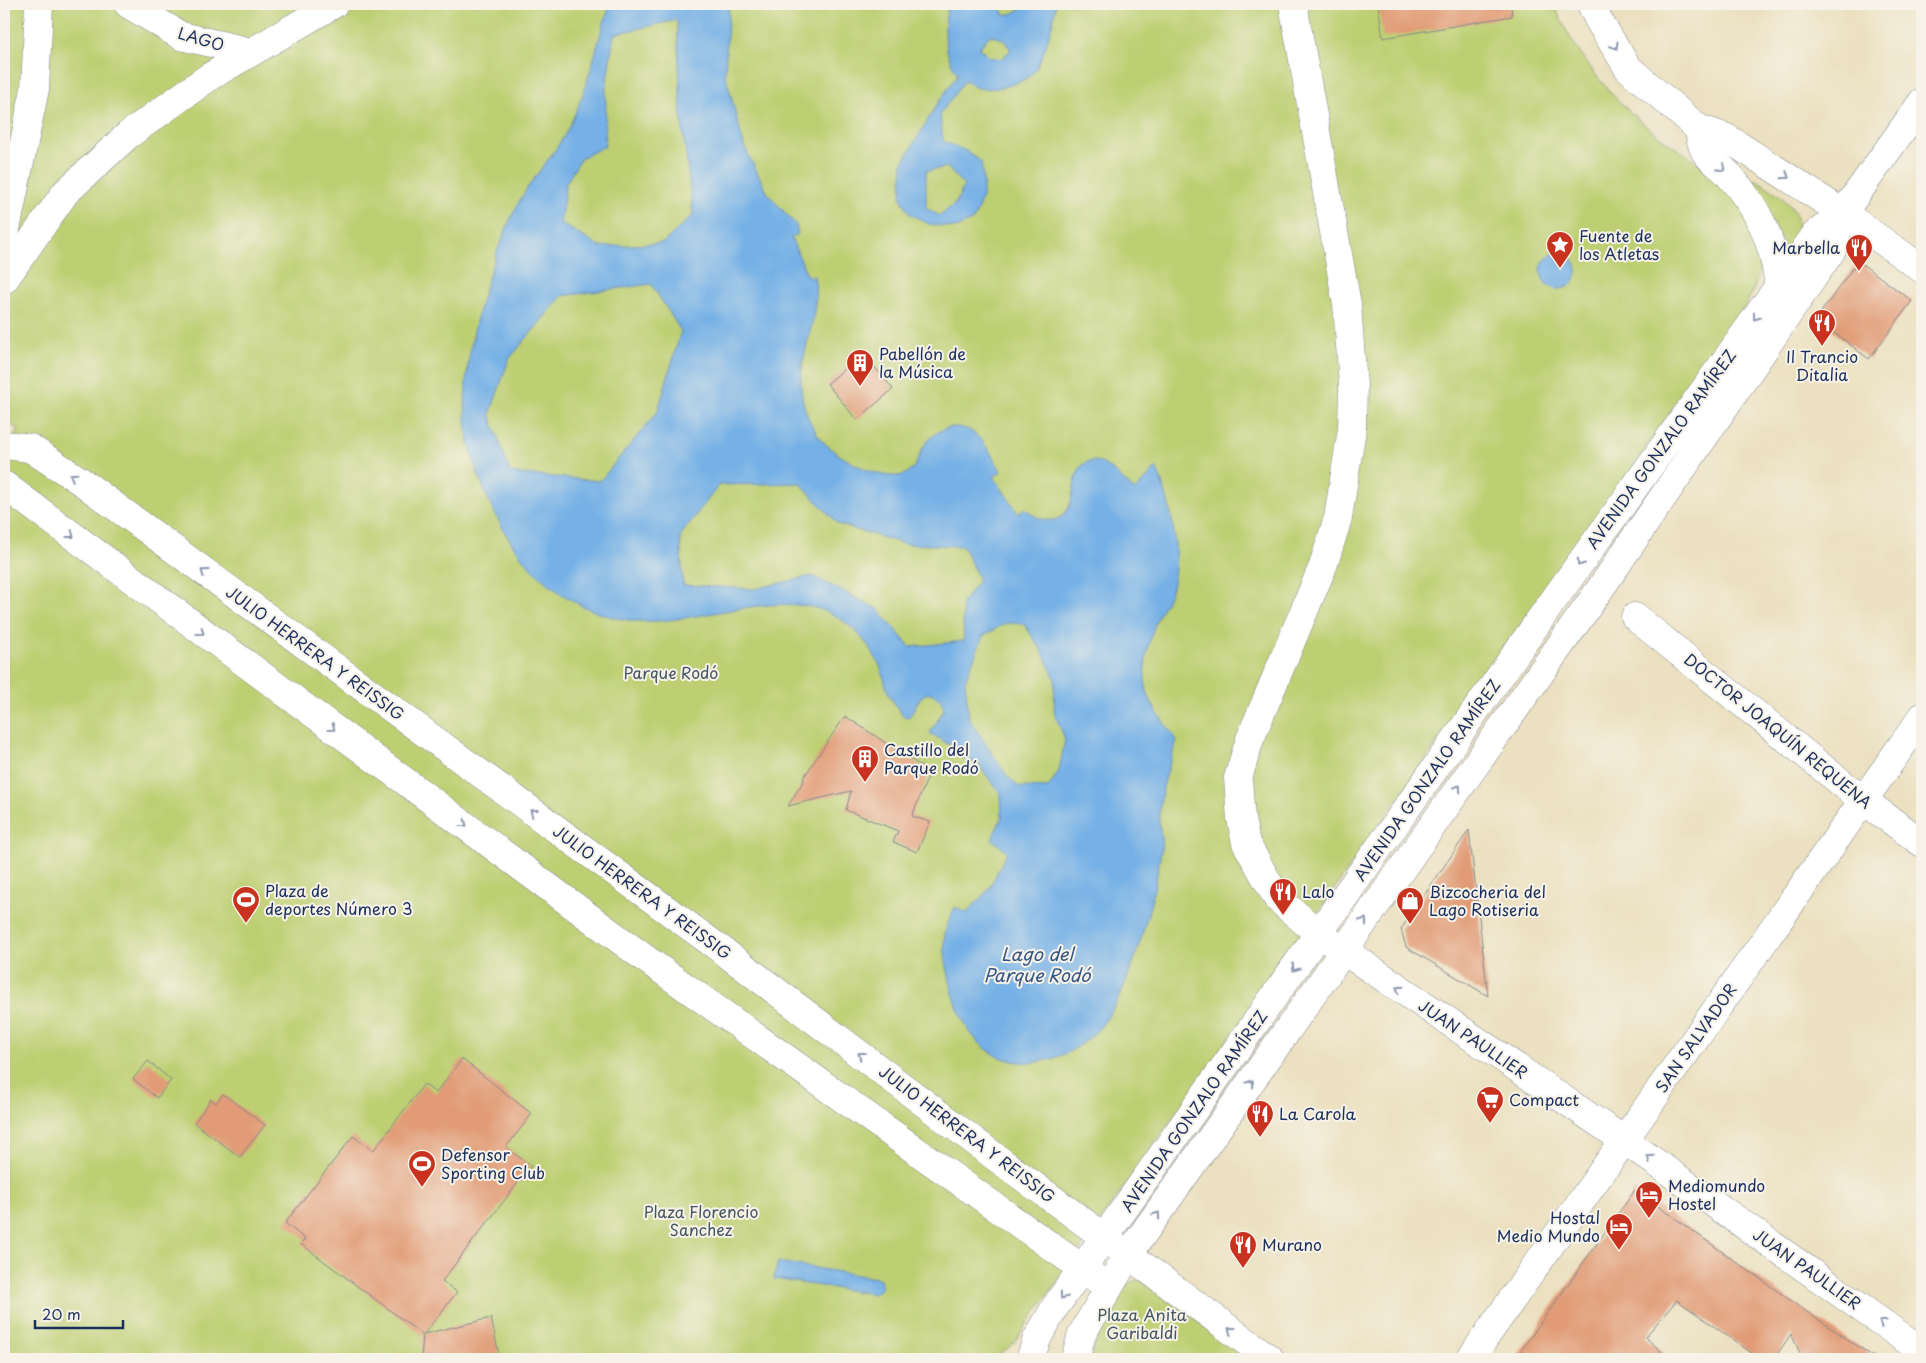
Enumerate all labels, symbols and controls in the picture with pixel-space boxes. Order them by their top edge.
street label: LAGO [175,20,227,56]
one-way arrow [1608,41,1618,50]
one-way arrow [1717,162,1726,171]
one-way arrow [1780,170,1790,179]
place label: Fuente de los Atletas [1579,223,1659,265]
place icon: Fuente de los Atletas [1545,230,1575,269]
restaurant icon: Marbella [1844,233,1874,272]
place label: Marbella [1772,235,1840,259]
restaurant icon: Il Trancio Ditalia [1807,308,1837,347]
one-way arrow [1753,311,1762,321]
place label: Pabellón de la Música [879,341,966,383]
street label: AVENIDA GONZALO RAMÍREZ [1580,344,1741,553]
place label: Il Trancio Ditalia [1786,344,1858,386]
building icon: Pabellón de la Música [845,348,875,387]
one-way arrow [69,473,79,482]
one-way arrow [65,530,74,538]
one-way arrow [1577,557,1586,567]
one-way arrow [200,569,210,578]
street label: JULIO HERRERA Y REISSIG [222,579,410,725]
one-way arrow [195,626,205,635]
street label: DOCTOR JOAQUÍN REQUENA [1680,647,1878,814]
park label: Parque Rodó [624,660,718,684]
street label: AVENIDA GONZALO RAMÍREZ [1347,674,1505,885]
one-way arrow [327,722,336,732]
place label: Castillo del Parque Rodó [884,737,979,779]
building icon: Castillo del Parque Rodó [850,744,880,783]
one-way arrow [1452,785,1461,794]
one-way arrow [530,810,539,818]
one-way arrow [458,818,467,828]
street label: JULIO HERRERA Y REISSIG [549,818,737,964]
restaurant icon: Lalo [1268,877,1298,916]
place label: Plaza de deportes Número 3 [265,878,412,920]
place label: Lalo [1302,879,1335,903]
place label: Bizcocheria del Lago Rotiseria [1429,879,1546,921]
sports icon: Plaza de deportes Número 3 [231,885,261,924]
shop icon: Bizcocheria del Lago Rotiseria [1395,886,1425,925]
one-way arrow [1358,917,1367,927]
water label: Lago del Parque Rodó [984,940,1092,988]
one-way arrow [1292,962,1301,972]
street label: SAN SALVADOR [1649,978,1742,1097]
one-way arrow [1395,986,1405,995]
street label: JUAN PAULLIER [1414,993,1533,1084]
street label: AVENIDA GONZALO RAMÍREZ [1114,1005,1272,1216]
one-way arrow [858,1052,867,1060]
street label: JULIO HERRERA Y REISSIG [874,1059,1061,1208]
one-way arrow [1245,1079,1254,1088]
supermarket icon: Compact [1475,1085,1505,1124]
place label: Compact [1509,1087,1579,1111]
restaurant icon: La Carola [1245,1099,1275,1138]
place label: La Carola [1279,1101,1357,1125]
place label: Defensor Sporting Club [441,1142,545,1184]
sports icon: Defensor Sporting Club [407,1149,437,1188]
one-way arrow [1646,1155,1656,1164]
place label: Mediomundo Hostel [1668,1173,1765,1215]
hotel icon: Mediomundo Hostel [1634,1180,1664,1219]
park label: Plaza Florencio Sanchez [644,1199,758,1241]
place label: Hostal Medio Mundo [1497,1205,1600,1247]
one-way arrow [1151,1212,1160,1221]
hotel icon: Hostal Medio Mundo [1604,1212,1634,1251]
street label: JUAN PAULLIER [1749,1222,1867,1314]
restaurant icon: Murano [1228,1230,1258,1269]
place label: Murano [1262,1232,1322,1256]
one-way arrow [1060,1290,1069,1300]
scale bar [35,1298,122,1330]
text: 20 m [42,1302,81,1325]
park label: Plaza Anita Garibaldi [1097,1302,1187,1344]
one-way arrow [1879,1320,1888,1329]
one-way arrow [1228,1328,1237,1336]

